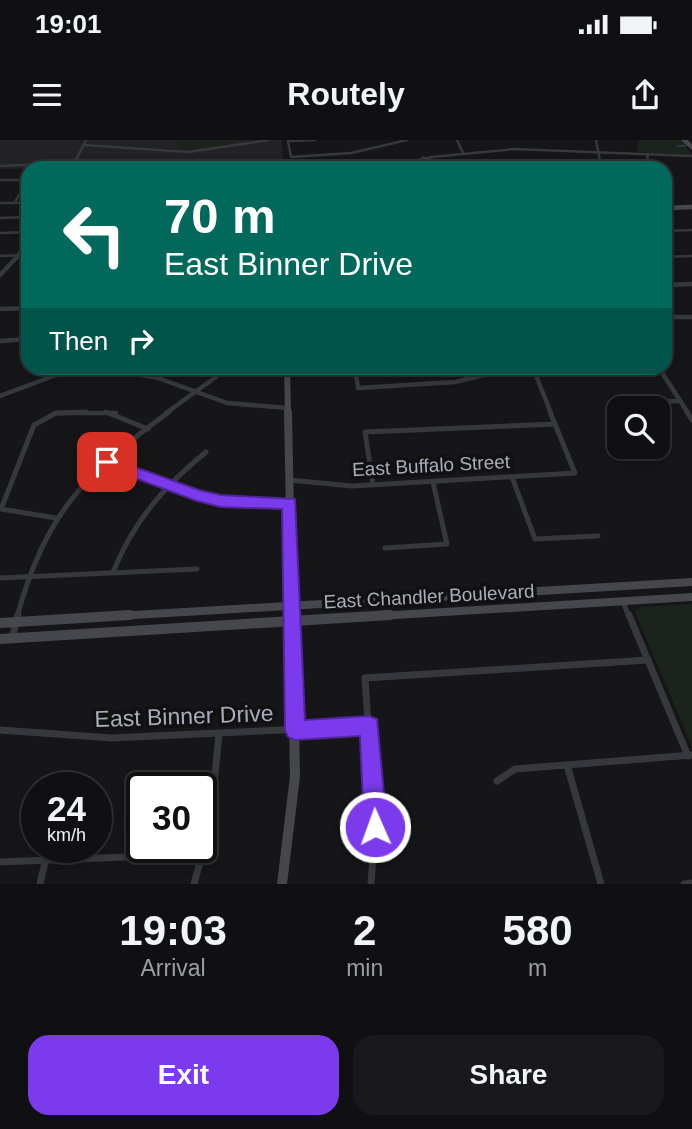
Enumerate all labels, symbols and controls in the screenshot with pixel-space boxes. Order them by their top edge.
text: 19:01 [35,9,102,39]
icon: menu [28,76,66,114]
text: Routely [287,76,405,112]
icon: share [626,76,664,114]
icon: left [49,189,140,280]
text: 70 m [164,189,276,243]
text: East Binner Drive [164,246,413,282]
icon: right [122,322,160,360]
text: Then [49,326,108,356]
map controls [607,396,670,459]
button: search [607,396,670,459]
pin [77,432,137,492]
icon: arrive [88,443,126,481]
street label: East Buffalo Street [352,451,511,480]
street label: East Chandler Boulevard [323,580,535,613]
street label: East Binner Drive [94,700,274,732]
speed limit sign: 30 [126,772,217,863]
text: 24 [47,789,86,828]
position arrow [338,790,412,864]
text: km/h [47,825,86,845]
text: 19:03 [119,907,227,954]
text: 2 [353,907,376,954]
text: 580 [503,907,573,954]
text: Arrival [140,955,206,981]
text: min [346,955,383,981]
text: m [528,955,547,981]
button: Exit [28,1035,339,1115]
button: Share [353,1035,664,1115]

